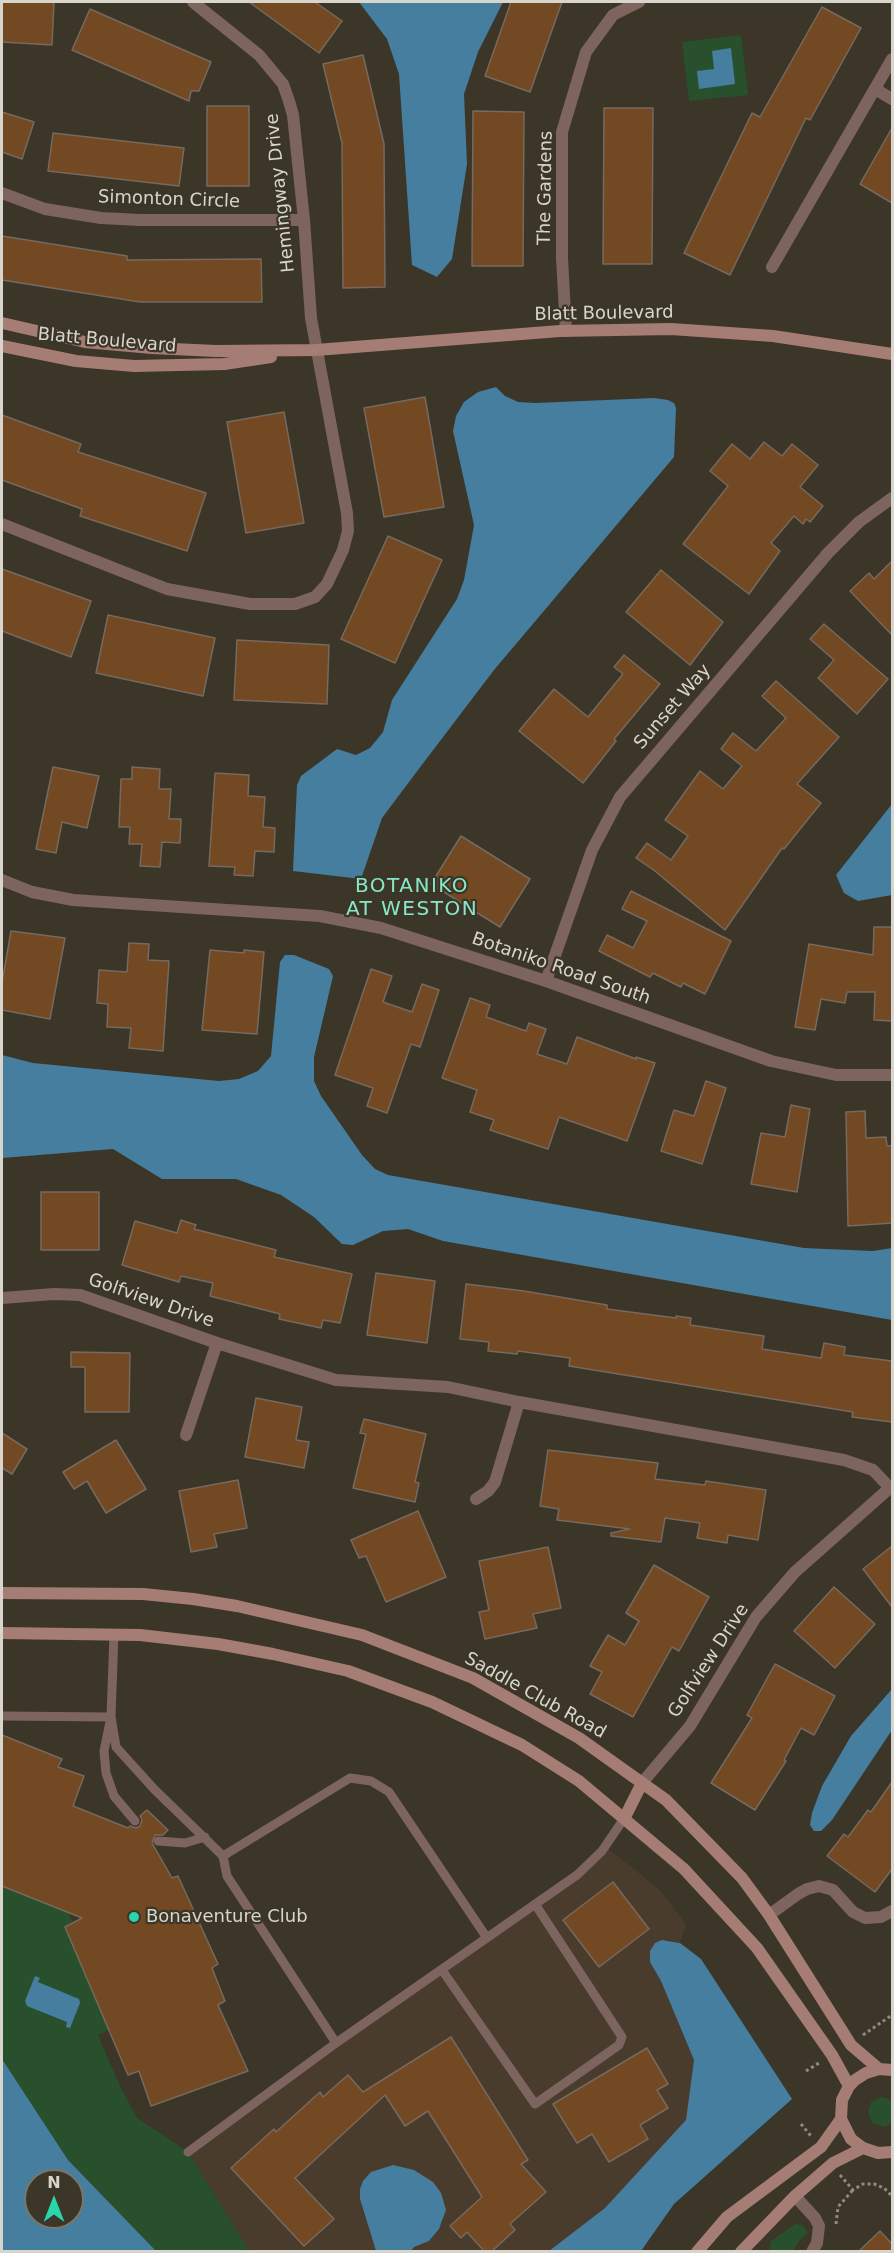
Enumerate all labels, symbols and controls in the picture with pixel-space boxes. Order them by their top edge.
street label: Hemingway Drive [262,112,300,274]
street label: The Gardens [534,131,558,245]
street label: Simonton Circle [98,187,240,213]
street label: Blatt Boulevard [534,302,674,326]
street label: Blatt Boulevard [37,324,177,358]
street label: Sunset Way [630,660,716,754]
district label: BOTANIKO AT WESTON [346,875,478,922]
street label: Botaniko Road South [469,928,653,1010]
street label: Golfview Drive [85,1269,217,1333]
street label: Golfview Drive [664,1600,754,1722]
street label: Saddle Club Road [460,1648,610,1744]
place label: Bonaventure Club [146,1906,308,1928]
marker: Bonaventure Club [127,1910,141,1924]
north arrow [24,2169,84,2229]
text: N [47,2173,61,2192]

